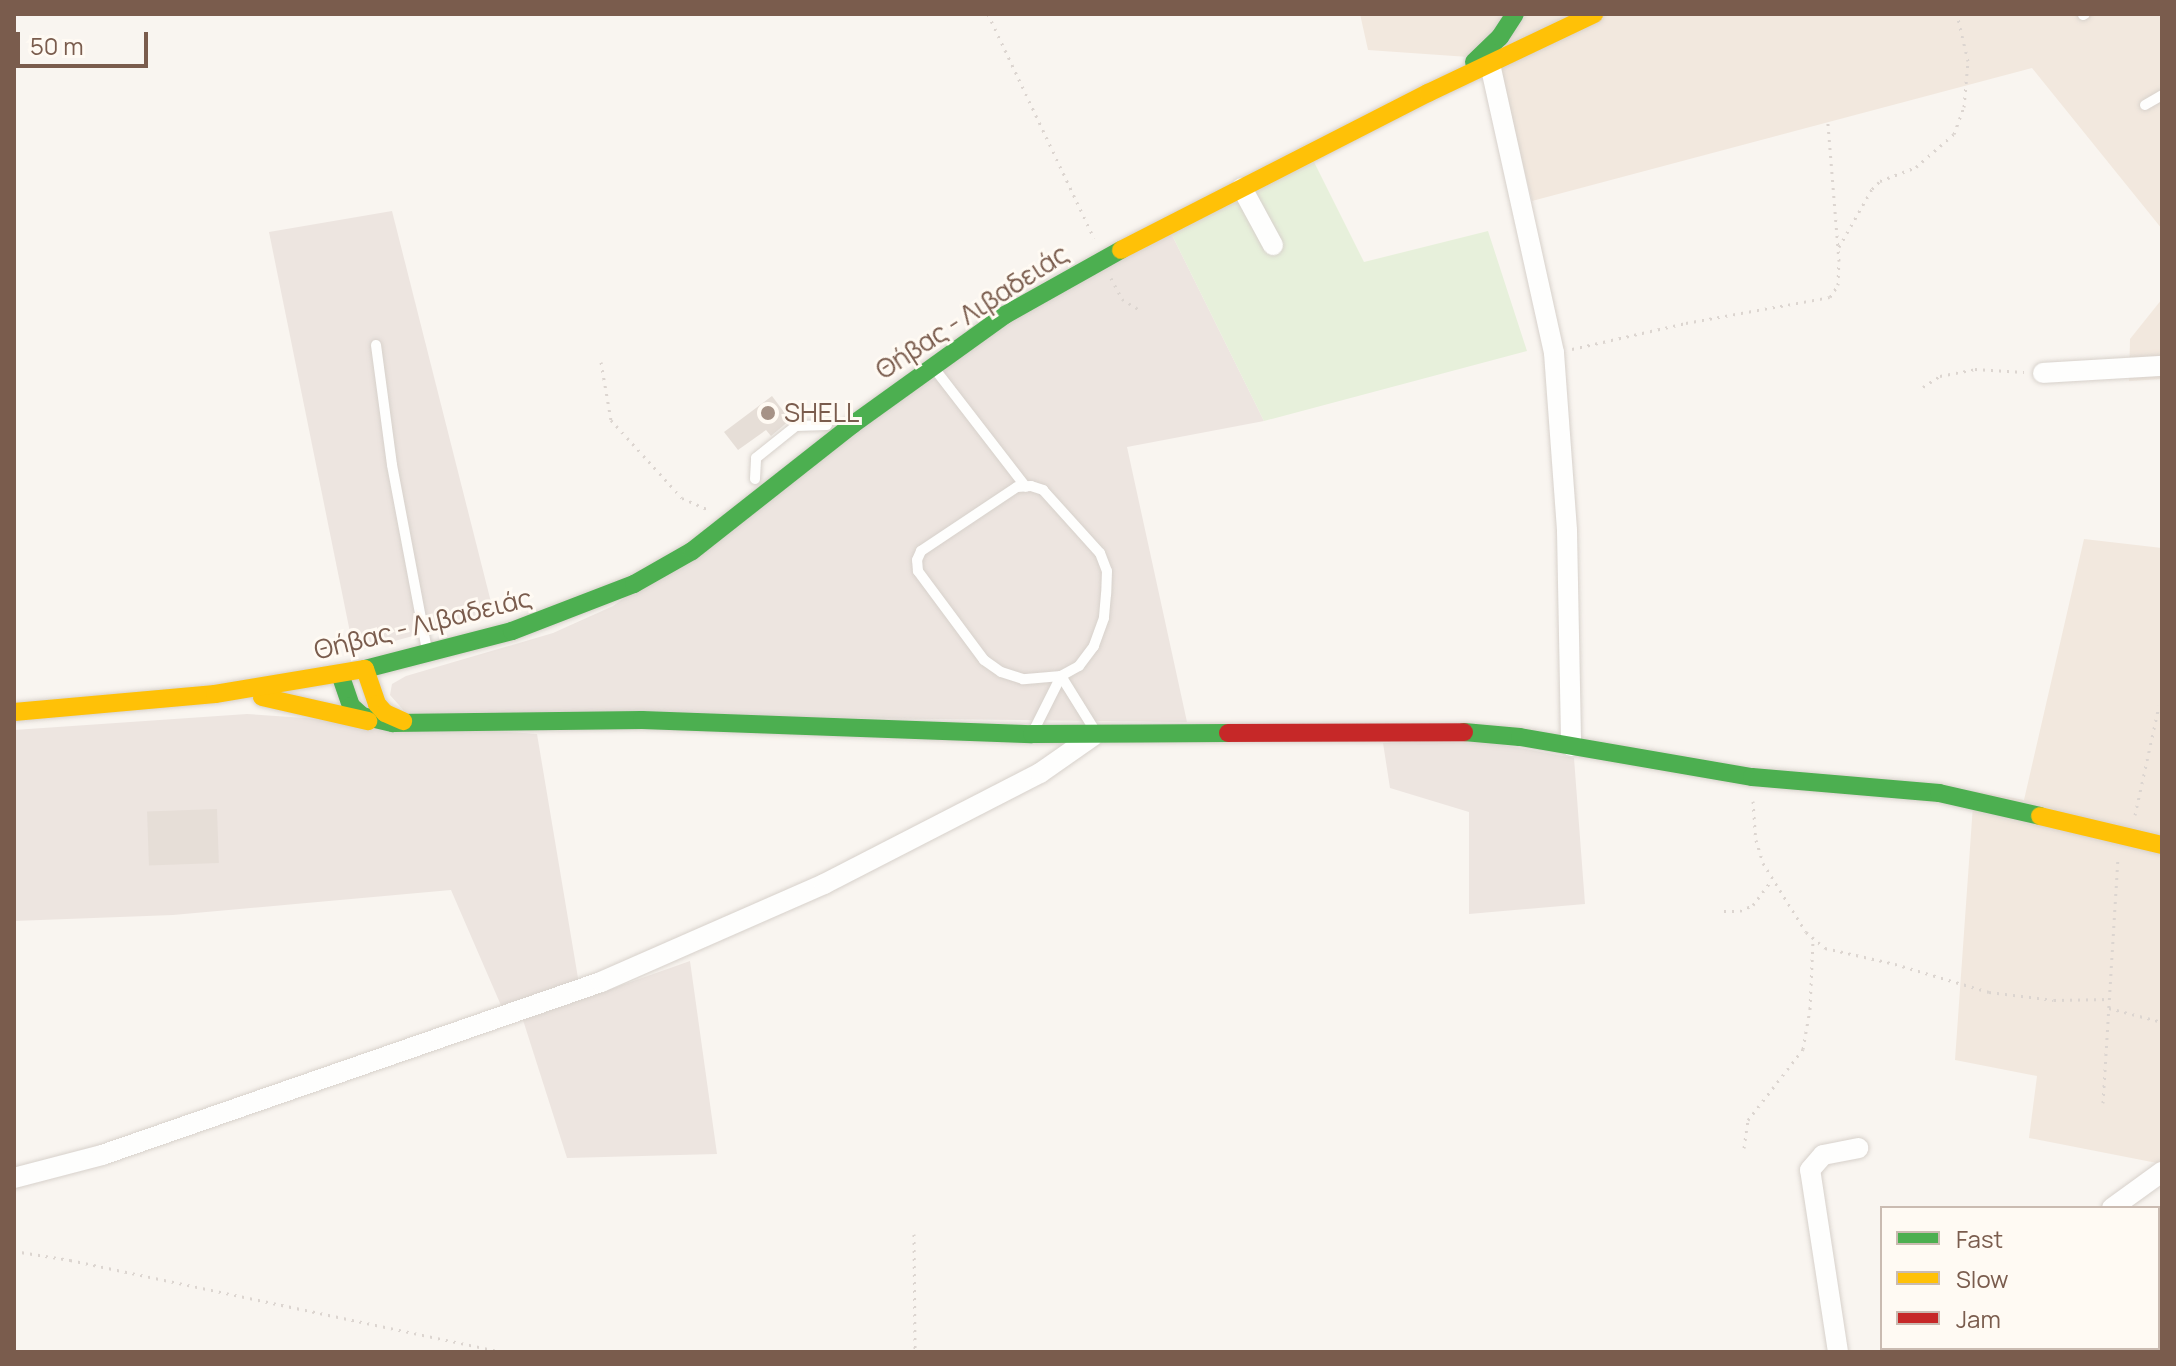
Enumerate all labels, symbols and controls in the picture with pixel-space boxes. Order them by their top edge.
scale bar [20,16,152,66]
text: 50 m [30,29,84,62]
street label: Θήβας - Λιβαδειάς [870,238,1074,386]
place label: SHELL [784,397,859,429]
marker: SHELL [759,404,777,422]
street label: Θήβας - Λιβαδειάς [311,582,535,666]
legend [1880,1206,2160,1350]
text: Fast [1956,1222,2003,1255]
text: Slow [1956,1262,2009,1295]
text: Jam [1956,1302,2001,1335]

